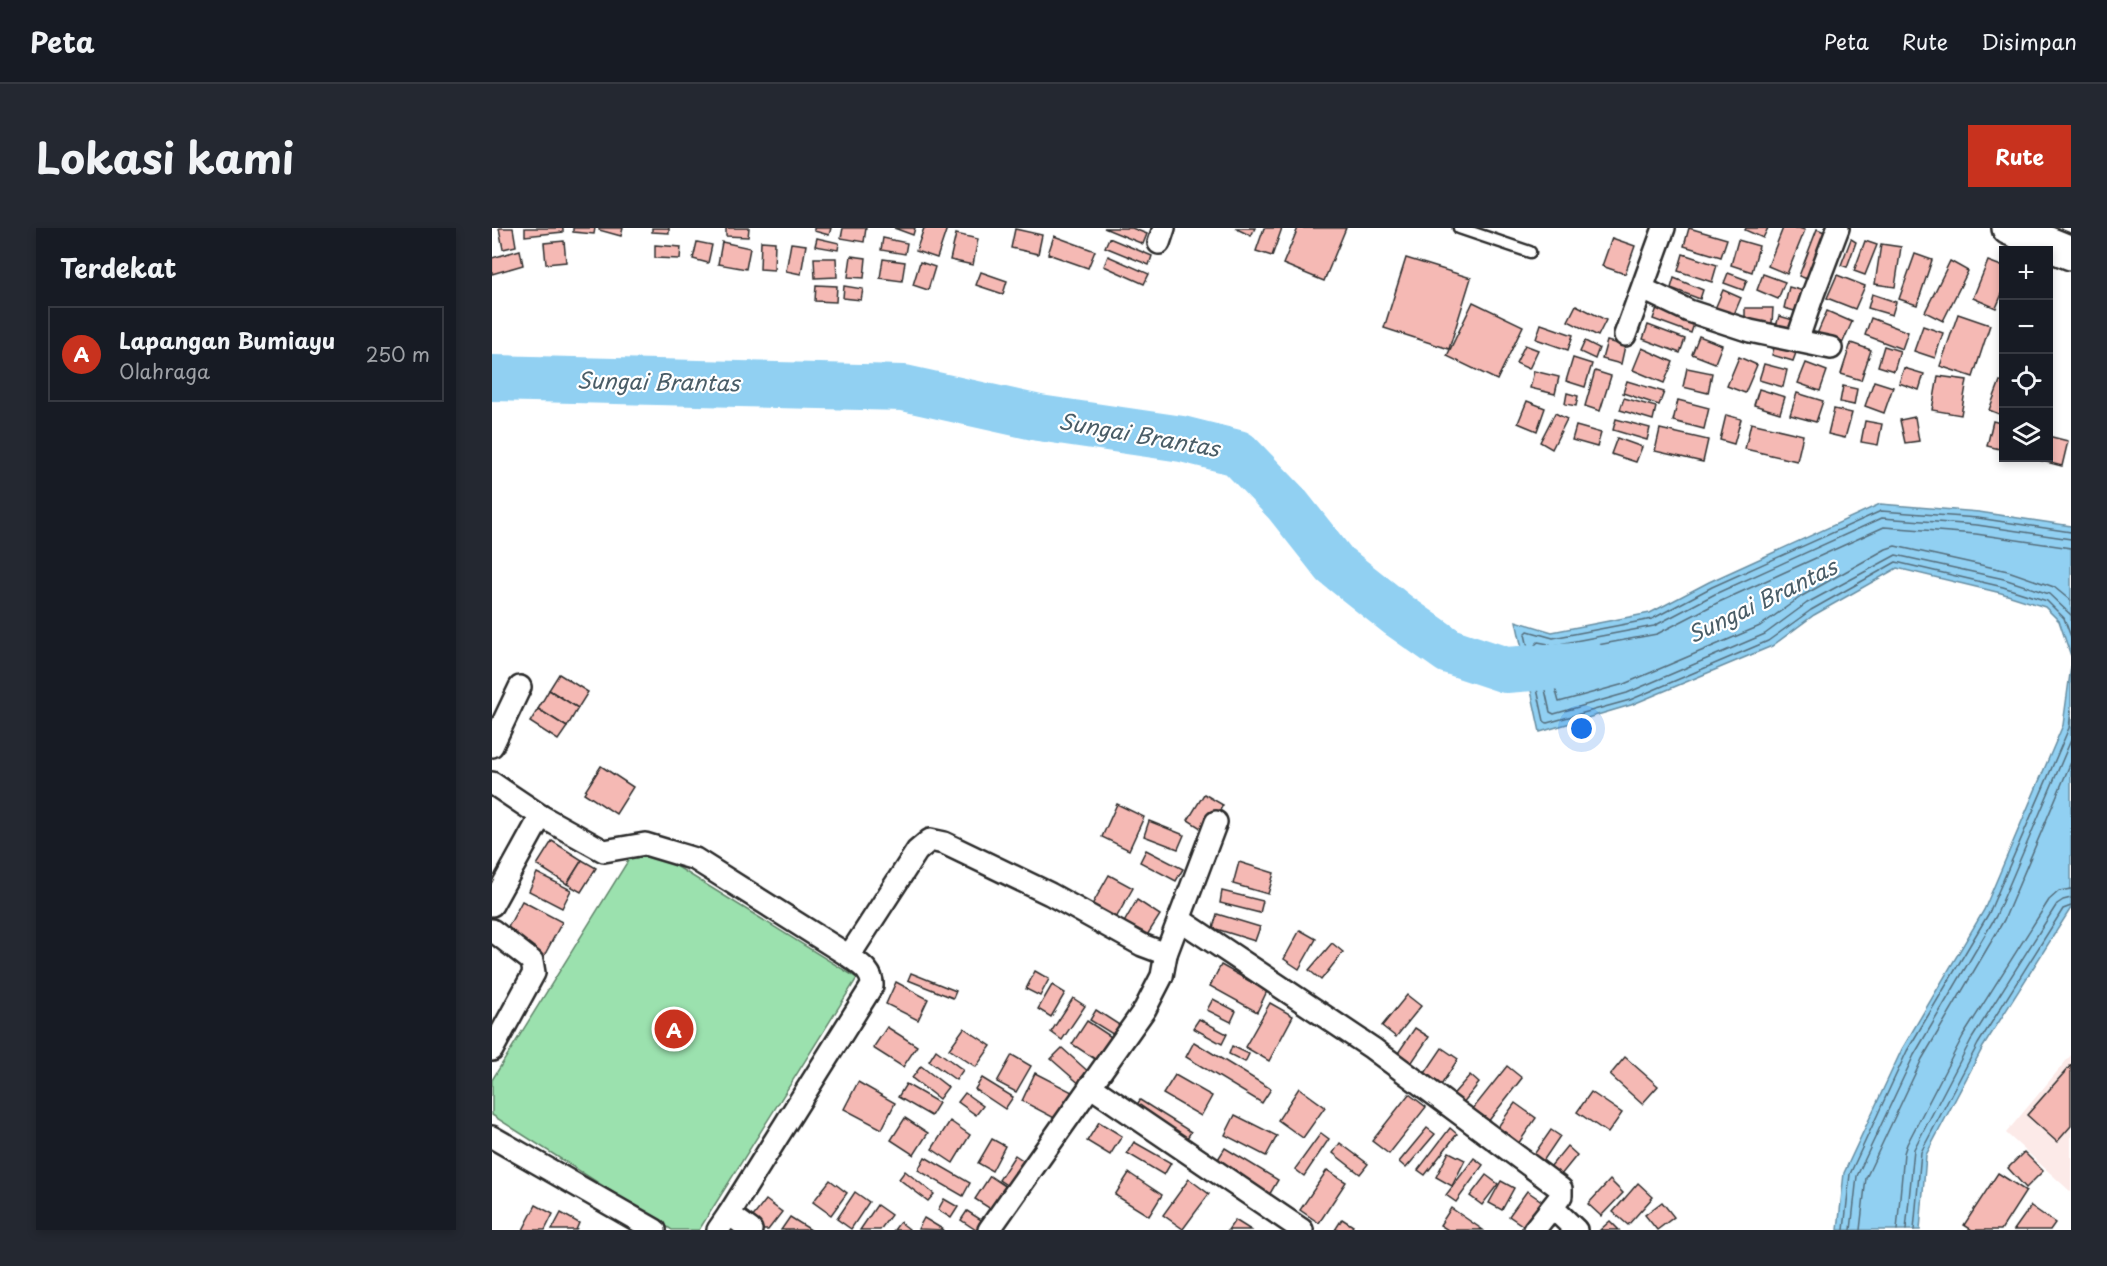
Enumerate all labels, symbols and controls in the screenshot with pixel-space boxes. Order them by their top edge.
text: Peta [30,20,95,63]
text: Peta [1824,25,1869,57]
text: Rute [1902,25,1948,57]
text: Disimpan [1981,25,2077,57]
text: Lokasi kami [36,125,294,188]
button: Rute [1968,125,2071,187]
map controls [1999,246,2053,462]
button: + [1999,246,2053,300]
text: Terdekat [60,248,177,287]
button: − [1999,300,2053,354]
text: Lapangan Bumiayu [119,323,335,356]
text: A [74,339,89,369]
text: 250 m [366,339,430,369]
button: locate [1999,354,2053,408]
text: Olahraga [119,356,210,386]
water label: Sungai Brantas [576,363,742,398]
water label: Sungai Brantas [1056,403,1225,464]
button: layers [1999,408,2053,462]
water label: Sungai Brantas [1681,548,1844,650]
your location [1567,714,1596,743]
pin: A [654,1006,693,1052]

